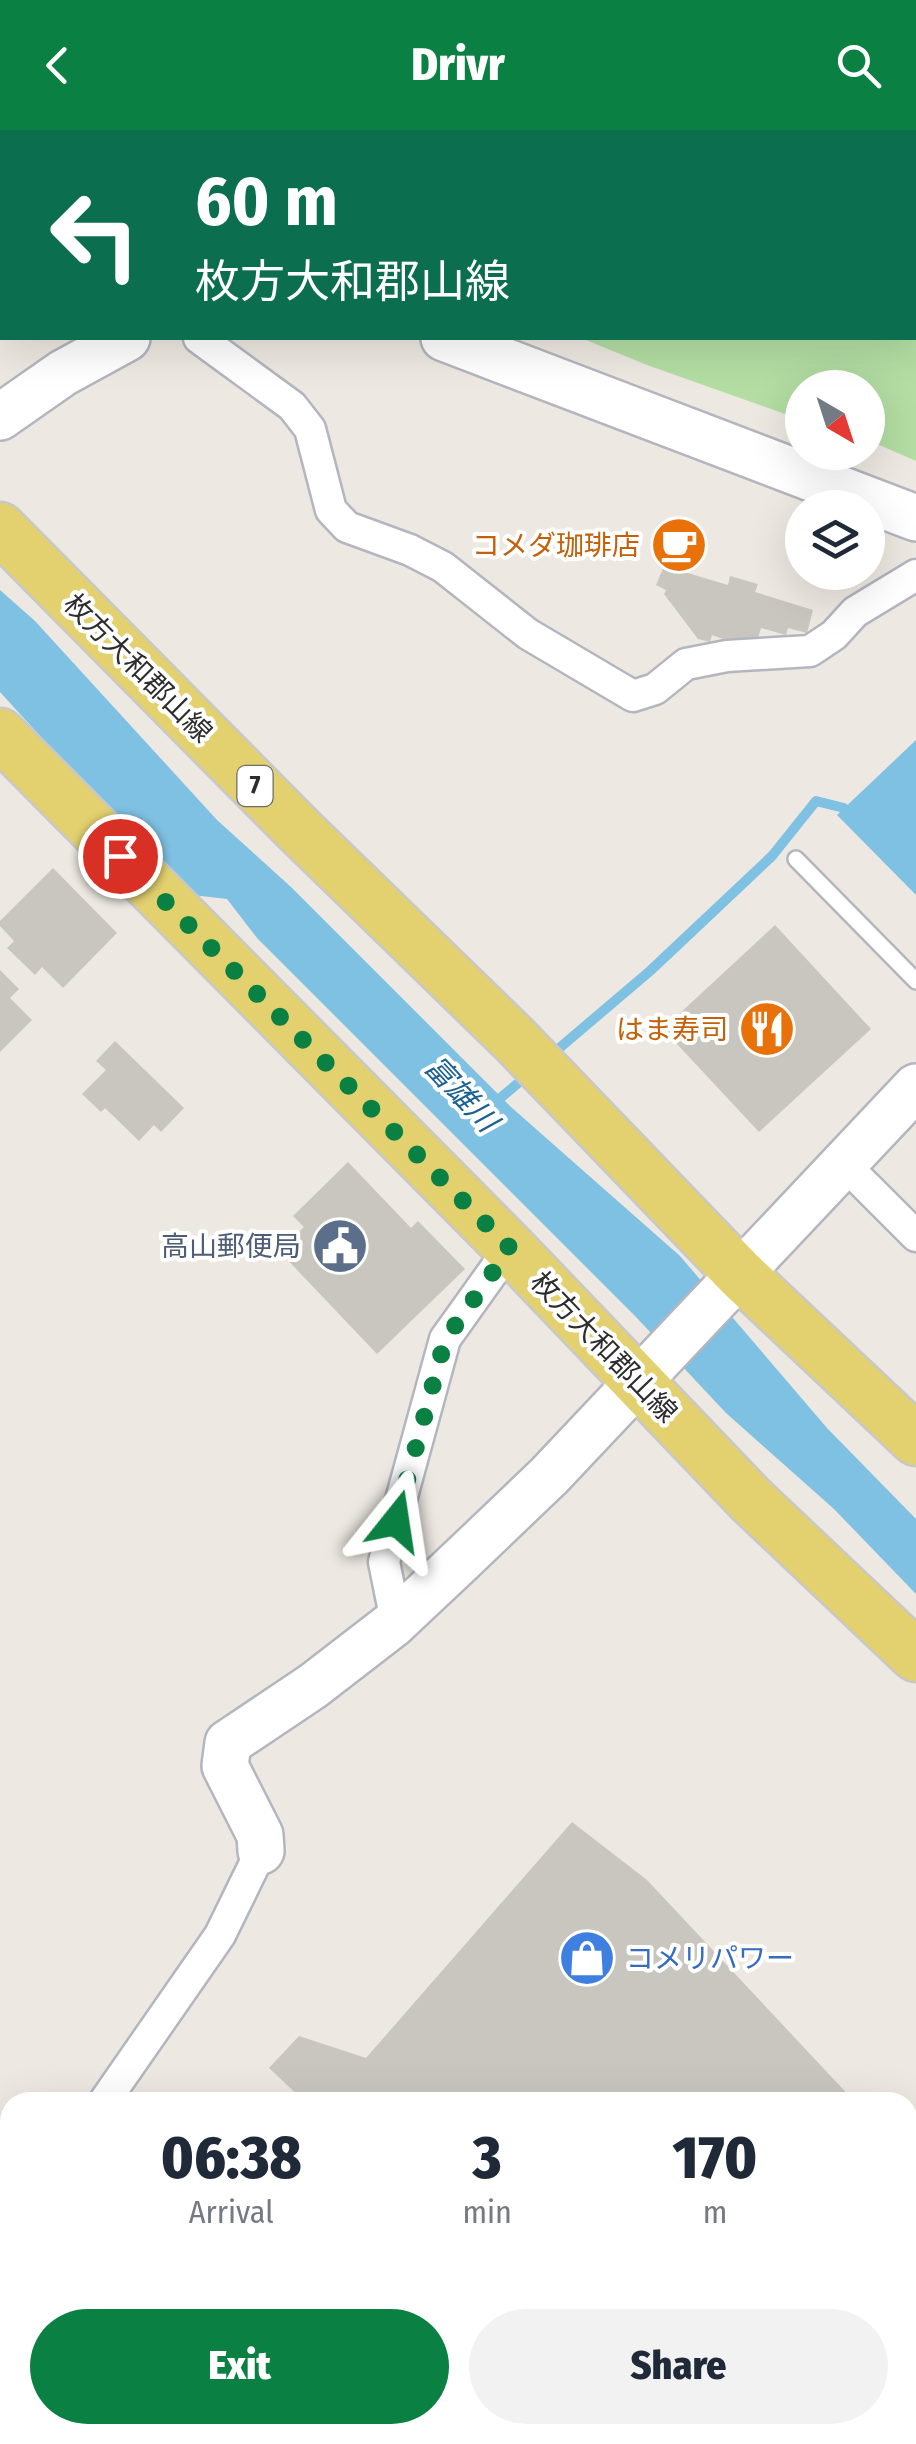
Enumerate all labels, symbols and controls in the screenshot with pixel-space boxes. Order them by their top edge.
icon: back [30,38,85,93]
text: Drivr [411,38,505,92]
icon: search [831,38,886,93]
text: 60 m [195,160,338,244]
icon: left [30,170,160,300]
text: 枚方大和郡山線 [195,255,510,309]
north arrow [785,370,885,470]
map controls [785,370,885,590]
button: layers [785,490,885,590]
cafe icon: コメダ珈琲店 [649,515,709,575]
place label: コメダ珈琲店 [472,529,640,562]
street label: 枚方大和郡山線 [57,587,219,749]
road number: 7 [238,766,272,806]
pin [78,814,163,899]
icon: arrive [93,829,148,884]
restaurant icon: はま寿司 [737,999,797,1059]
place label: はま寿司 [616,1013,728,1046]
water label: 富雄川 [417,1049,507,1141]
public building icon: 高山郵便局 [310,1216,370,1276]
place label: 高山郵便局 [161,1230,301,1263]
street label: 枚方大和郡山線 [524,1265,684,1429]
position arrow [344,1469,448,1573]
shop icon: コメリパワー [557,1928,617,1988]
place label: コメリパワー [626,1942,794,1975]
text: 06:38 [161,2122,302,2194]
text: 3 [473,2122,502,2194]
text: 170 [673,2122,757,2194]
text: Arrival [189,2193,274,2231]
text: min [462,2193,512,2231]
text: m [703,2193,727,2231]
button: Exit [30,2309,449,2424]
button: Share [469,2309,888,2424]

